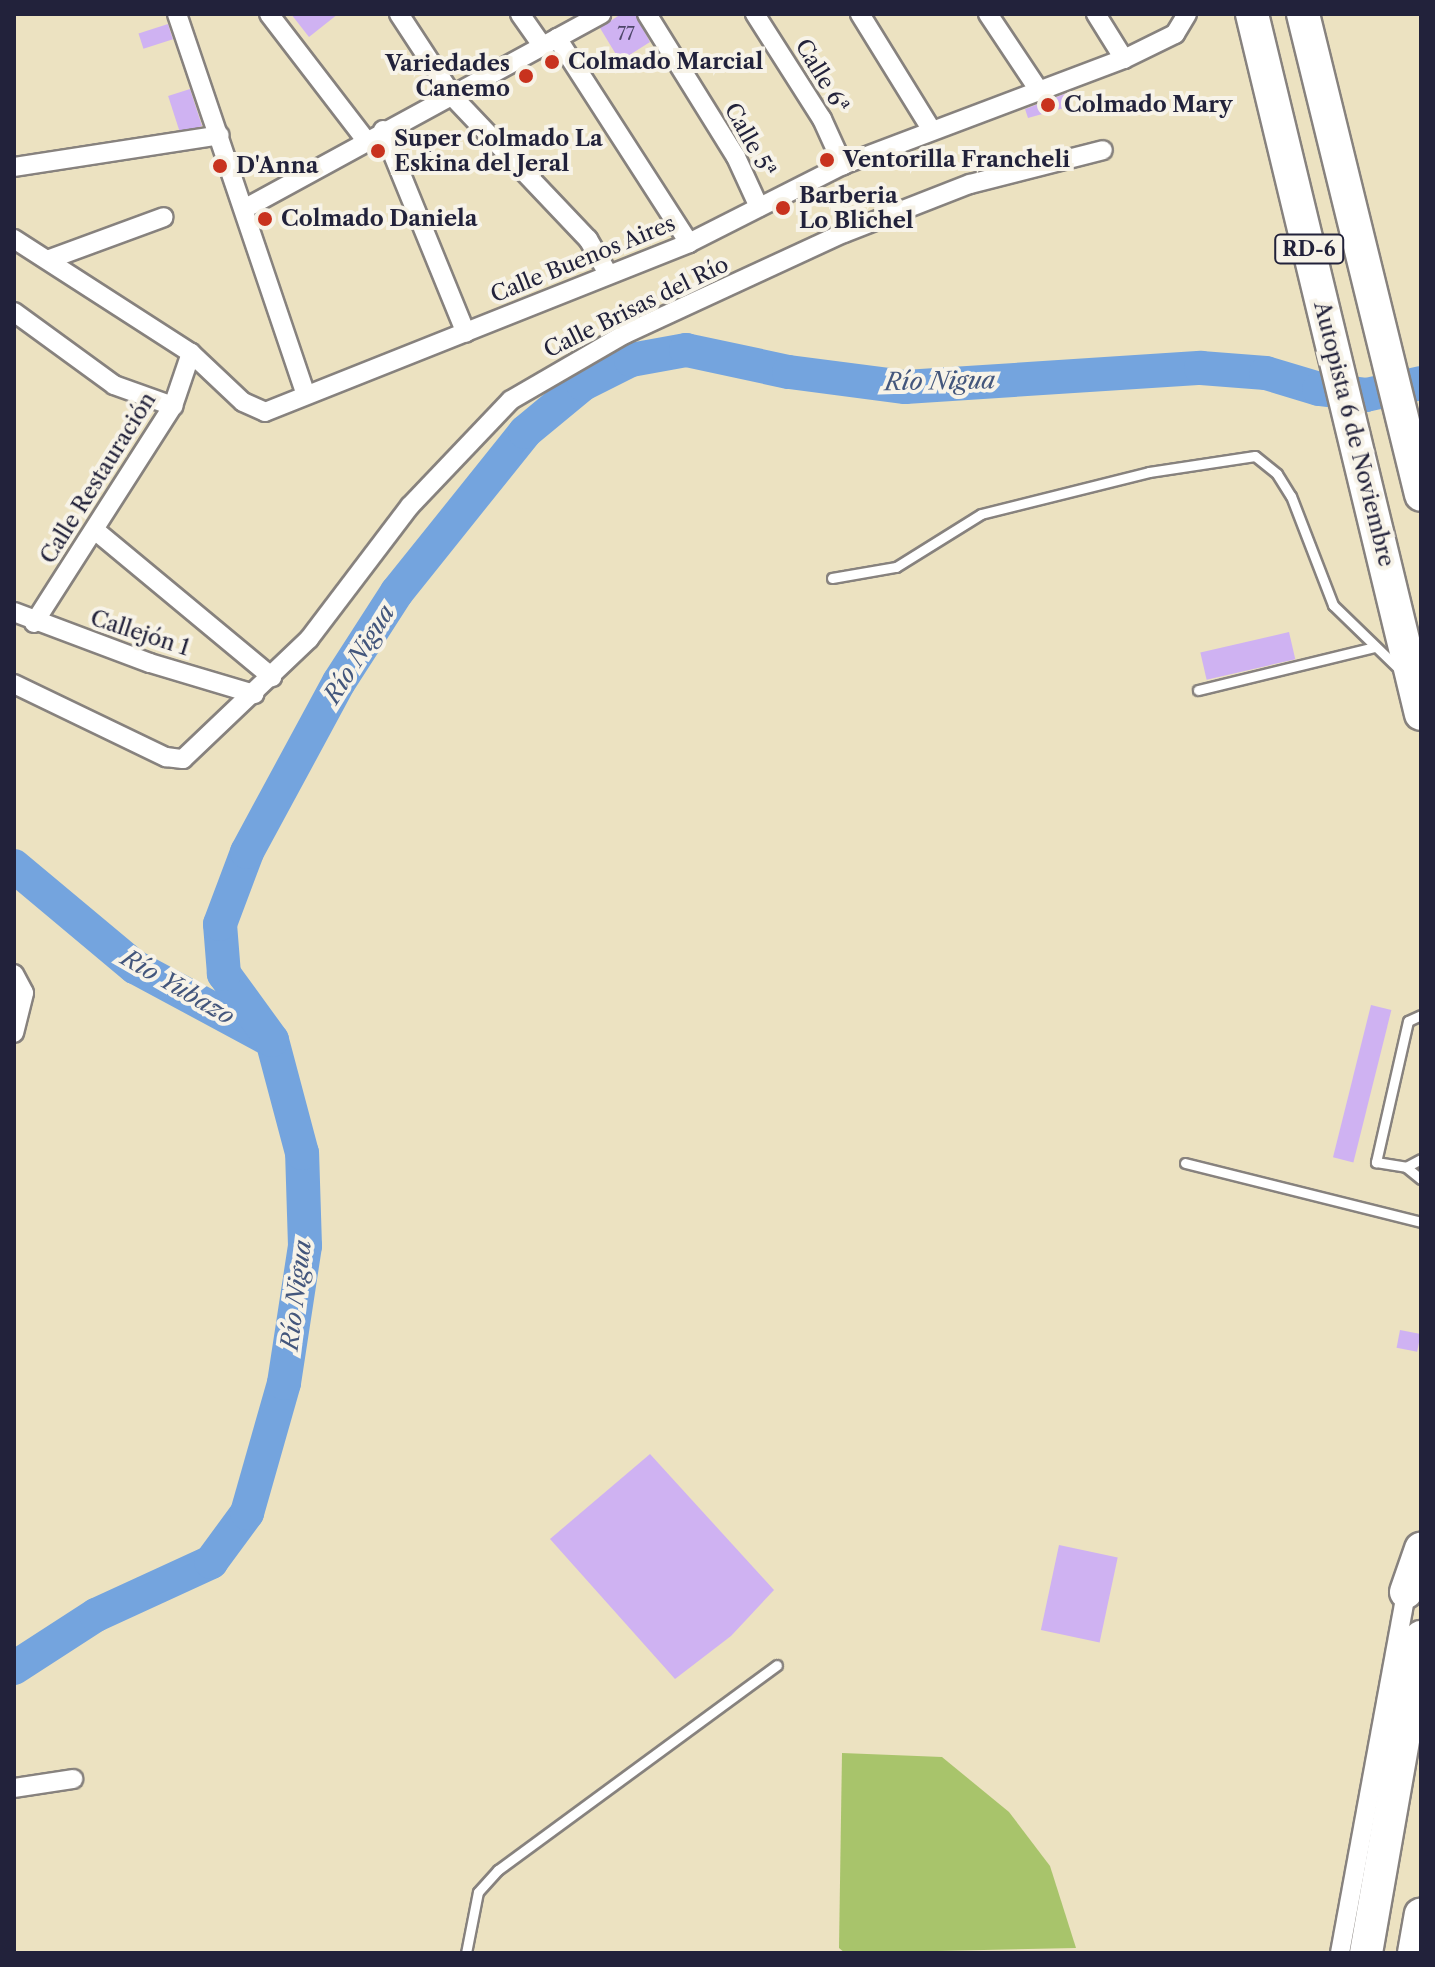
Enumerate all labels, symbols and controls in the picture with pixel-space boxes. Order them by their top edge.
house number: 77 [617,23,635,45]
street label: Calle 6ª [790,34,854,118]
place label: Colmado Marcial [568,49,763,75]
place label: Variedades Canemo [385,50,510,102]
marker: Colmado Marcial [543,53,561,71]
marker: Variedades Canemo [517,67,535,85]
place label: Colmado Mary [1064,92,1232,118]
marker: Colmado Mary [1039,96,1057,114]
street label: Calle 5ª [719,98,781,182]
place label: Super Colmado La Eskina del Jeral [394,125,603,176]
marker: Super Colmado La Eskina del Jeral [369,142,387,160]
place label: Ventorilla Francheli [843,147,1070,173]
marker: Ventorilla Francheli [818,151,836,169]
place label: D'Anna [236,153,318,179]
marker: D'Anna [211,157,229,175]
place label: Barberia Lo Blichel [799,182,914,234]
marker: Barberia Lo Blichel [774,199,792,217]
place label: Colmado Daniela [281,206,478,232]
marker: Colmado Daniela [256,210,274,228]
street label: Calle Buenos Aires [486,210,680,308]
road number: RD-6 [1273,233,1345,265]
street label: Calle Brisas del Río [539,251,733,363]
street label: Autopista 6 de Noviembre [1308,299,1400,569]
water label: Río Nigua [884,366,996,396]
street label: Calle Restauración [35,388,161,568]
water label: Río Nigua [317,599,401,709]
street label: Callejón 1 [87,605,193,661]
water label: Río Yubazo [117,943,239,1031]
water label: Río Nigua [275,1238,317,1352]

